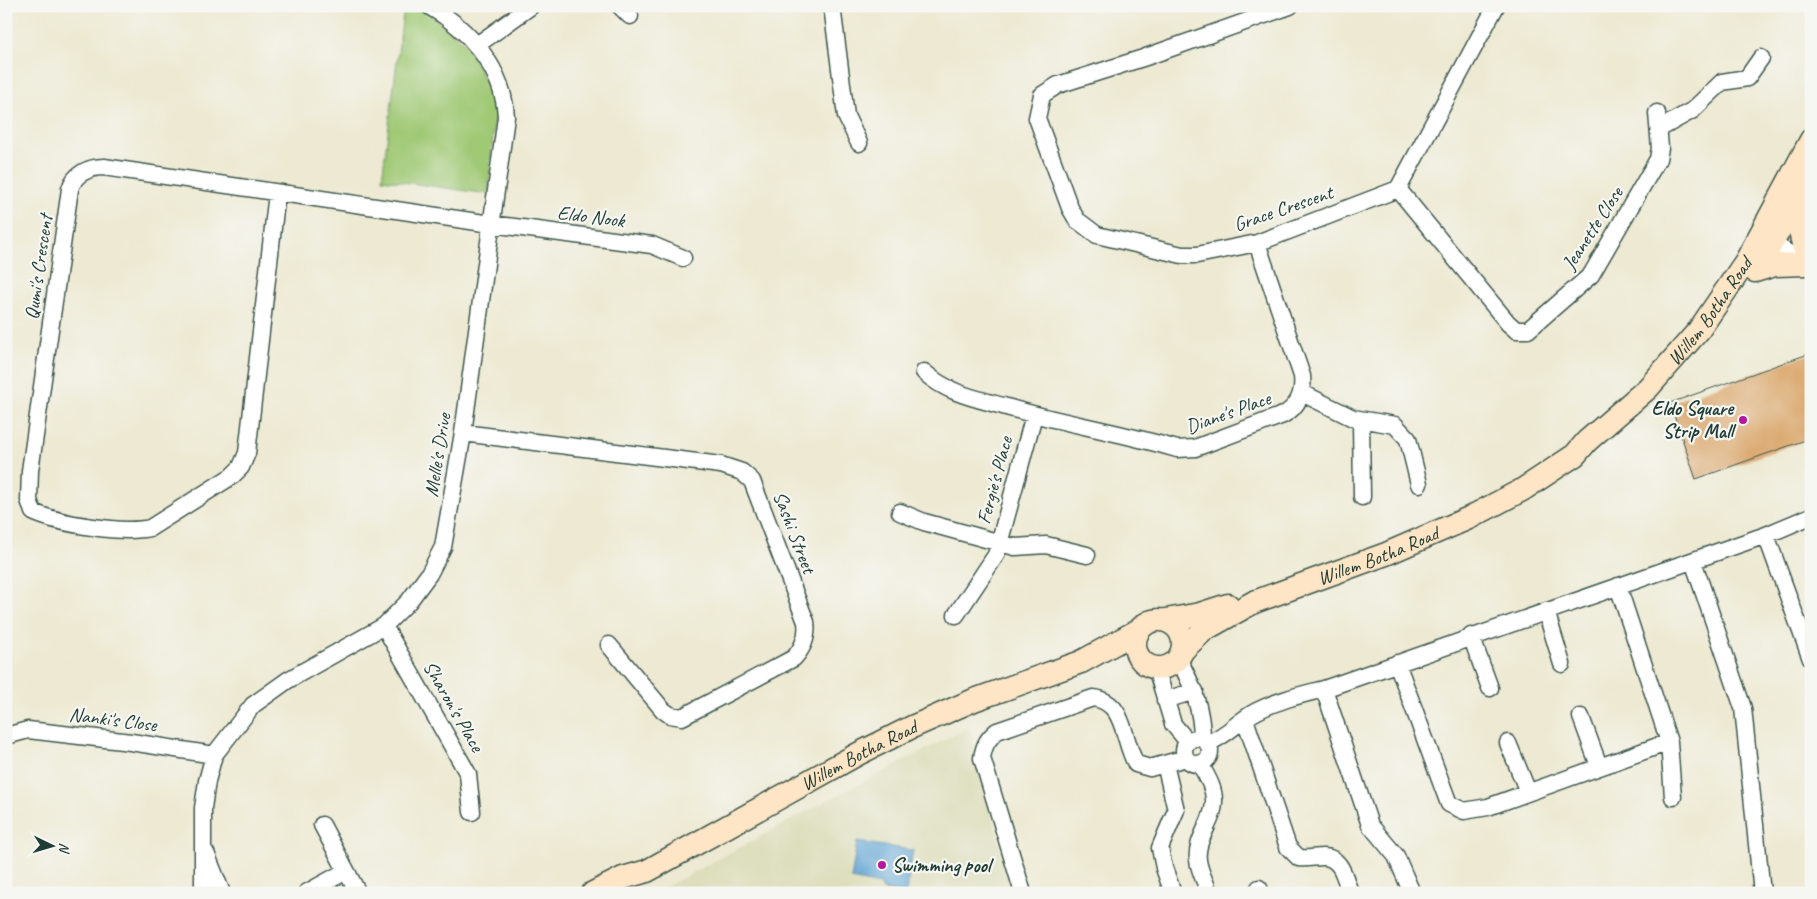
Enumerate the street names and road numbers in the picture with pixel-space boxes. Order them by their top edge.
street label: Grace Crescent [1230,179,1338,237]
street label: Jeanette Close [1556,181,1629,275]
street label: Eldo Nook [556,200,627,233]
street label: Qumi's Crescent [19,210,59,321]
street label: Willem Botha Road [1662,250,1760,371]
street label: Diane's Place [1182,385,1275,439]
street label: Melle's Drive [419,410,457,499]
street label: Fergie's Place [971,432,1018,526]
street label: Sashi Street [767,488,822,579]
street label: Willem Botha Road [1314,520,1445,591]
street label: Sharon's Place [418,656,490,757]
street label: Nanki's Close [68,702,160,737]
street label: Willem Botha Road [796,713,924,796]

